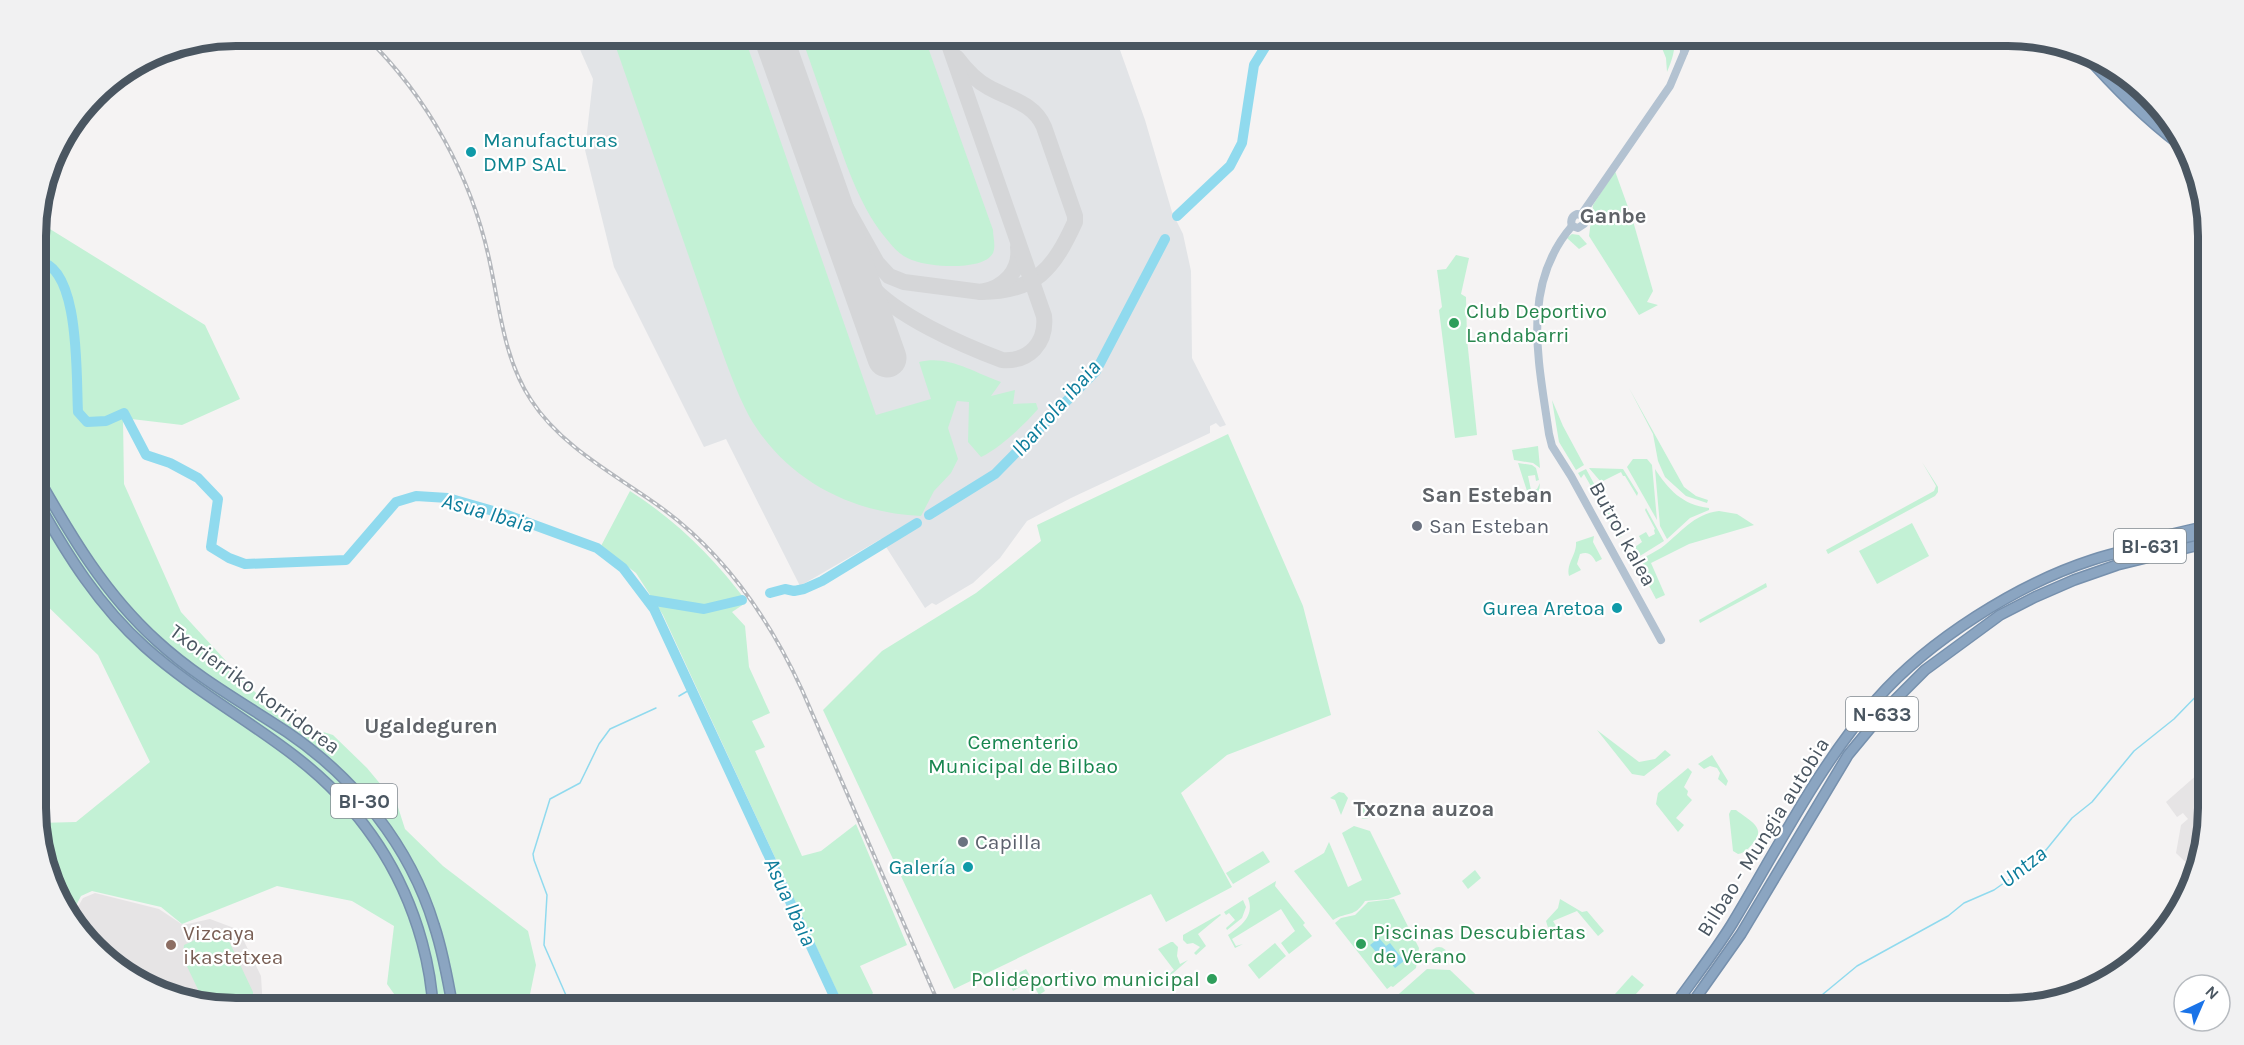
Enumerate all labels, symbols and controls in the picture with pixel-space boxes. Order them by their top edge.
place label: Manufacturas DMP SAL [483,128,618,176]
marker: Manufacturas DMP SAL [464,145,478,159]
district label: Ganbe [1580,203,1646,229]
place label: Club Deportivo Landabarri [1466,299,1607,347]
marker: Club Deportivo Landabarri [1447,316,1461,330]
water label: Ibarrola ibaia [1006,354,1106,462]
street label: Butroi kalea [1584,478,1662,590]
district label: San Esteban [1421,482,1553,508]
water label: Asua Ibaia [439,487,537,539]
place label: San Esteban [1429,514,1549,538]
marker: San Esteban [1410,519,1424,533]
road number: BI-631 [2114,529,2186,563]
place label: Gurea Aretoa [1482,596,1605,620]
marker: Gurea Aretoa [1610,601,1624,615]
street label: Txorierriko korridorea [165,619,345,759]
road number: N-633 [1846,697,1918,731]
district label: Ugaldeguren [364,713,498,739]
park label: Cementerio Municipal de Bilbao [928,730,1118,778]
street label: Bilbao - Mungia autobia [1692,733,1834,941]
road number: BI-30 [331,784,397,818]
district label: Txozna auzoa [1354,796,1494,822]
place label: Capilla [975,830,1041,854]
marker: Capilla [956,835,970,849]
water label: Untza [1994,840,2052,894]
water label: Asua Ibaia [758,854,822,950]
place label: Galería [889,855,956,879]
marker: Galería [961,860,975,874]
place label: Piscinas Descubiertas de Verano [1373,920,1586,968]
place label: Vizcaya ikastetxea [183,921,283,969]
marker: Piscinas Descubiertas de Verano [1354,937,1368,951]
marker: Vizcaya ikastetxea [164,938,178,952]
place label: Polideportivo municipal [971,967,1200,991]
marker: Polideportivo municipal [1205,972,1219,986]
north arrow [2172,973,2232,1033]
text: N [2201,982,2223,1003]

